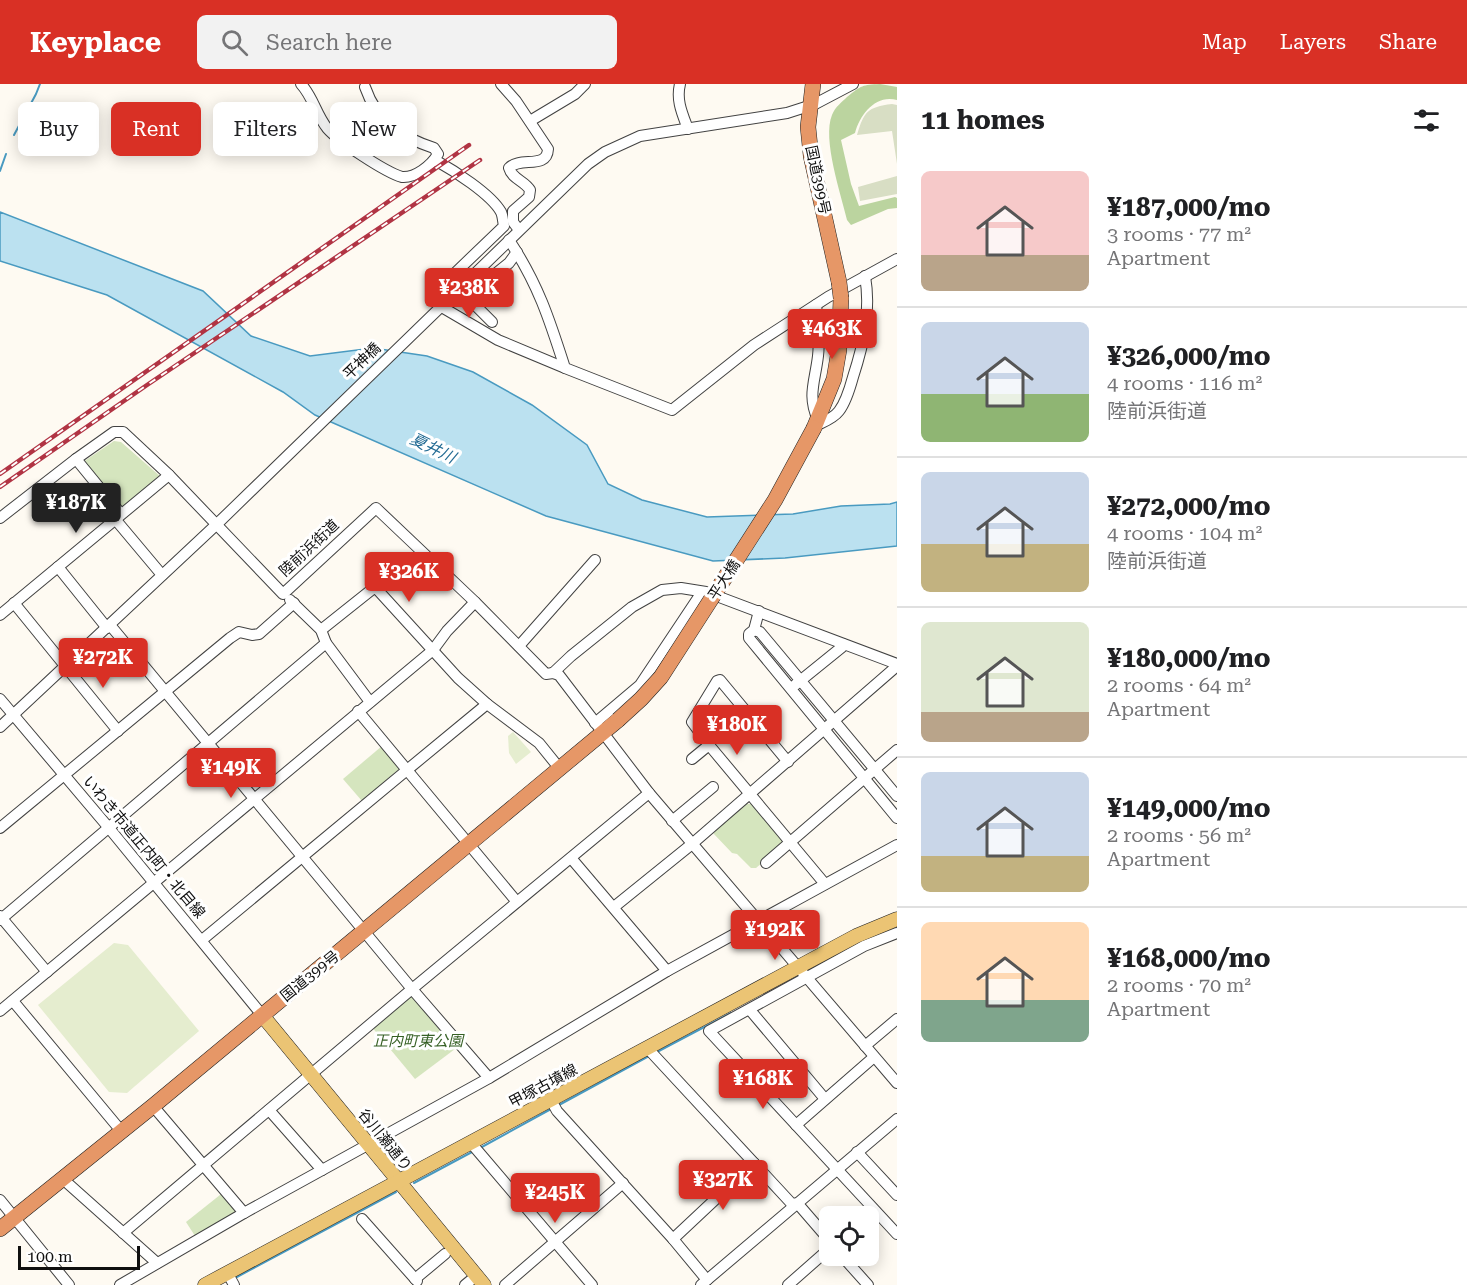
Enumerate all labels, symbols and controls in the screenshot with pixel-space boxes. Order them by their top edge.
search box [197,15,617,69]
text: Keyplace [30,26,161,59]
icon: search [218,26,251,59]
text: Search here [266,30,392,55]
text: Map [1202,30,1247,54]
text: Layers [1280,30,1346,54]
text: Share [1379,30,1437,54]
chip: Buy [18,102,99,156]
chip: Rent [111,102,201,156]
chip: Filters [213,102,318,156]
chip: New [330,102,417,156]
icon: filters [1410,104,1443,137]
text: 11 homes [921,105,1045,135]
street label: 国道399号 [802,144,834,216]
text: ¥187,000/mo [1107,192,1271,222]
icon: home [969,195,1041,267]
text: 3 rooms · 77 m² [1107,222,1251,246]
text: Apartment [1107,246,1210,270]
pin: ¥238K [427,268,511,319]
text: ¥238K [439,275,499,299]
pin: ¥463K [790,309,874,360]
text: ¥463K [802,316,862,340]
street label: 平神橋 [340,339,384,383]
text: ¥326,000/mo [1107,341,1271,371]
icon: home [969,346,1041,418]
text: 4 rooms · 116 m² [1107,371,1262,395]
text: 陸前浜街道 [1107,399,1207,423]
water label: 夏井川 [407,429,461,468]
pin: ¥187K [34,483,118,534]
text: ¥187K [46,490,106,514]
text: ¥272,000/mo [1107,491,1271,521]
icon: home [969,496,1041,568]
street label: 陸前浜街道 [275,516,343,580]
text: 4 rooms · 104 m² [1107,521,1262,545]
text: 陸前浜街道 [1107,549,1207,573]
pin: ¥326K [367,552,451,603]
street label: 平大橋 [704,556,744,604]
text: ¥326K [379,559,439,583]
pin: ¥272K [61,638,145,689]
text: ¥180,000/mo [1107,643,1271,673]
text: ¥272K [73,645,133,669]
icon: home [969,646,1041,718]
text: 2 rooms · 64 m² [1107,673,1251,697]
text: Apartment [1107,697,1210,721]
pin: ¥180K [695,705,779,756]
text: ¥180K [707,712,767,736]
pin: ¥149K [189,748,273,799]
text: ¥149K [201,755,261,779]
street label: いわき市道正内町・北目線 [79,772,209,922]
text: ¥149,000/mo [1107,793,1271,823]
icon: home [969,796,1041,868]
text: 2 rooms · 56 m² [1107,823,1251,847]
text: Apartment [1107,847,1210,871]
pin: ¥192K [733,910,817,961]
text: ¥192K [745,917,805,941]
text: ¥168,000/mo [1107,943,1271,973]
icon: home [969,946,1041,1018]
street label: 国道399号 [277,947,343,1005]
text: 2 rooms · 70 m² [1107,973,1251,997]
text: Apartment [1107,997,1210,1021]
park label: 正内町東公園 [373,1032,465,1050]
pin: ¥168K [721,1059,805,1110]
street label: 甲塚古墳線 [506,1060,580,1112]
text: ¥168K [733,1066,793,1090]
street label: 谷川瀬通り [354,1105,416,1175]
pin: ¥327K [681,1160,765,1211]
text: ¥327K [693,1167,753,1191]
pin: ¥245K [513,1173,597,1224]
text: ¥245K [525,1180,585,1204]
map controls [819,1206,879,1266]
button: locate [819,1206,879,1266]
scale bar [18,1243,140,1270]
text: 100 m [27,1247,73,1266]

